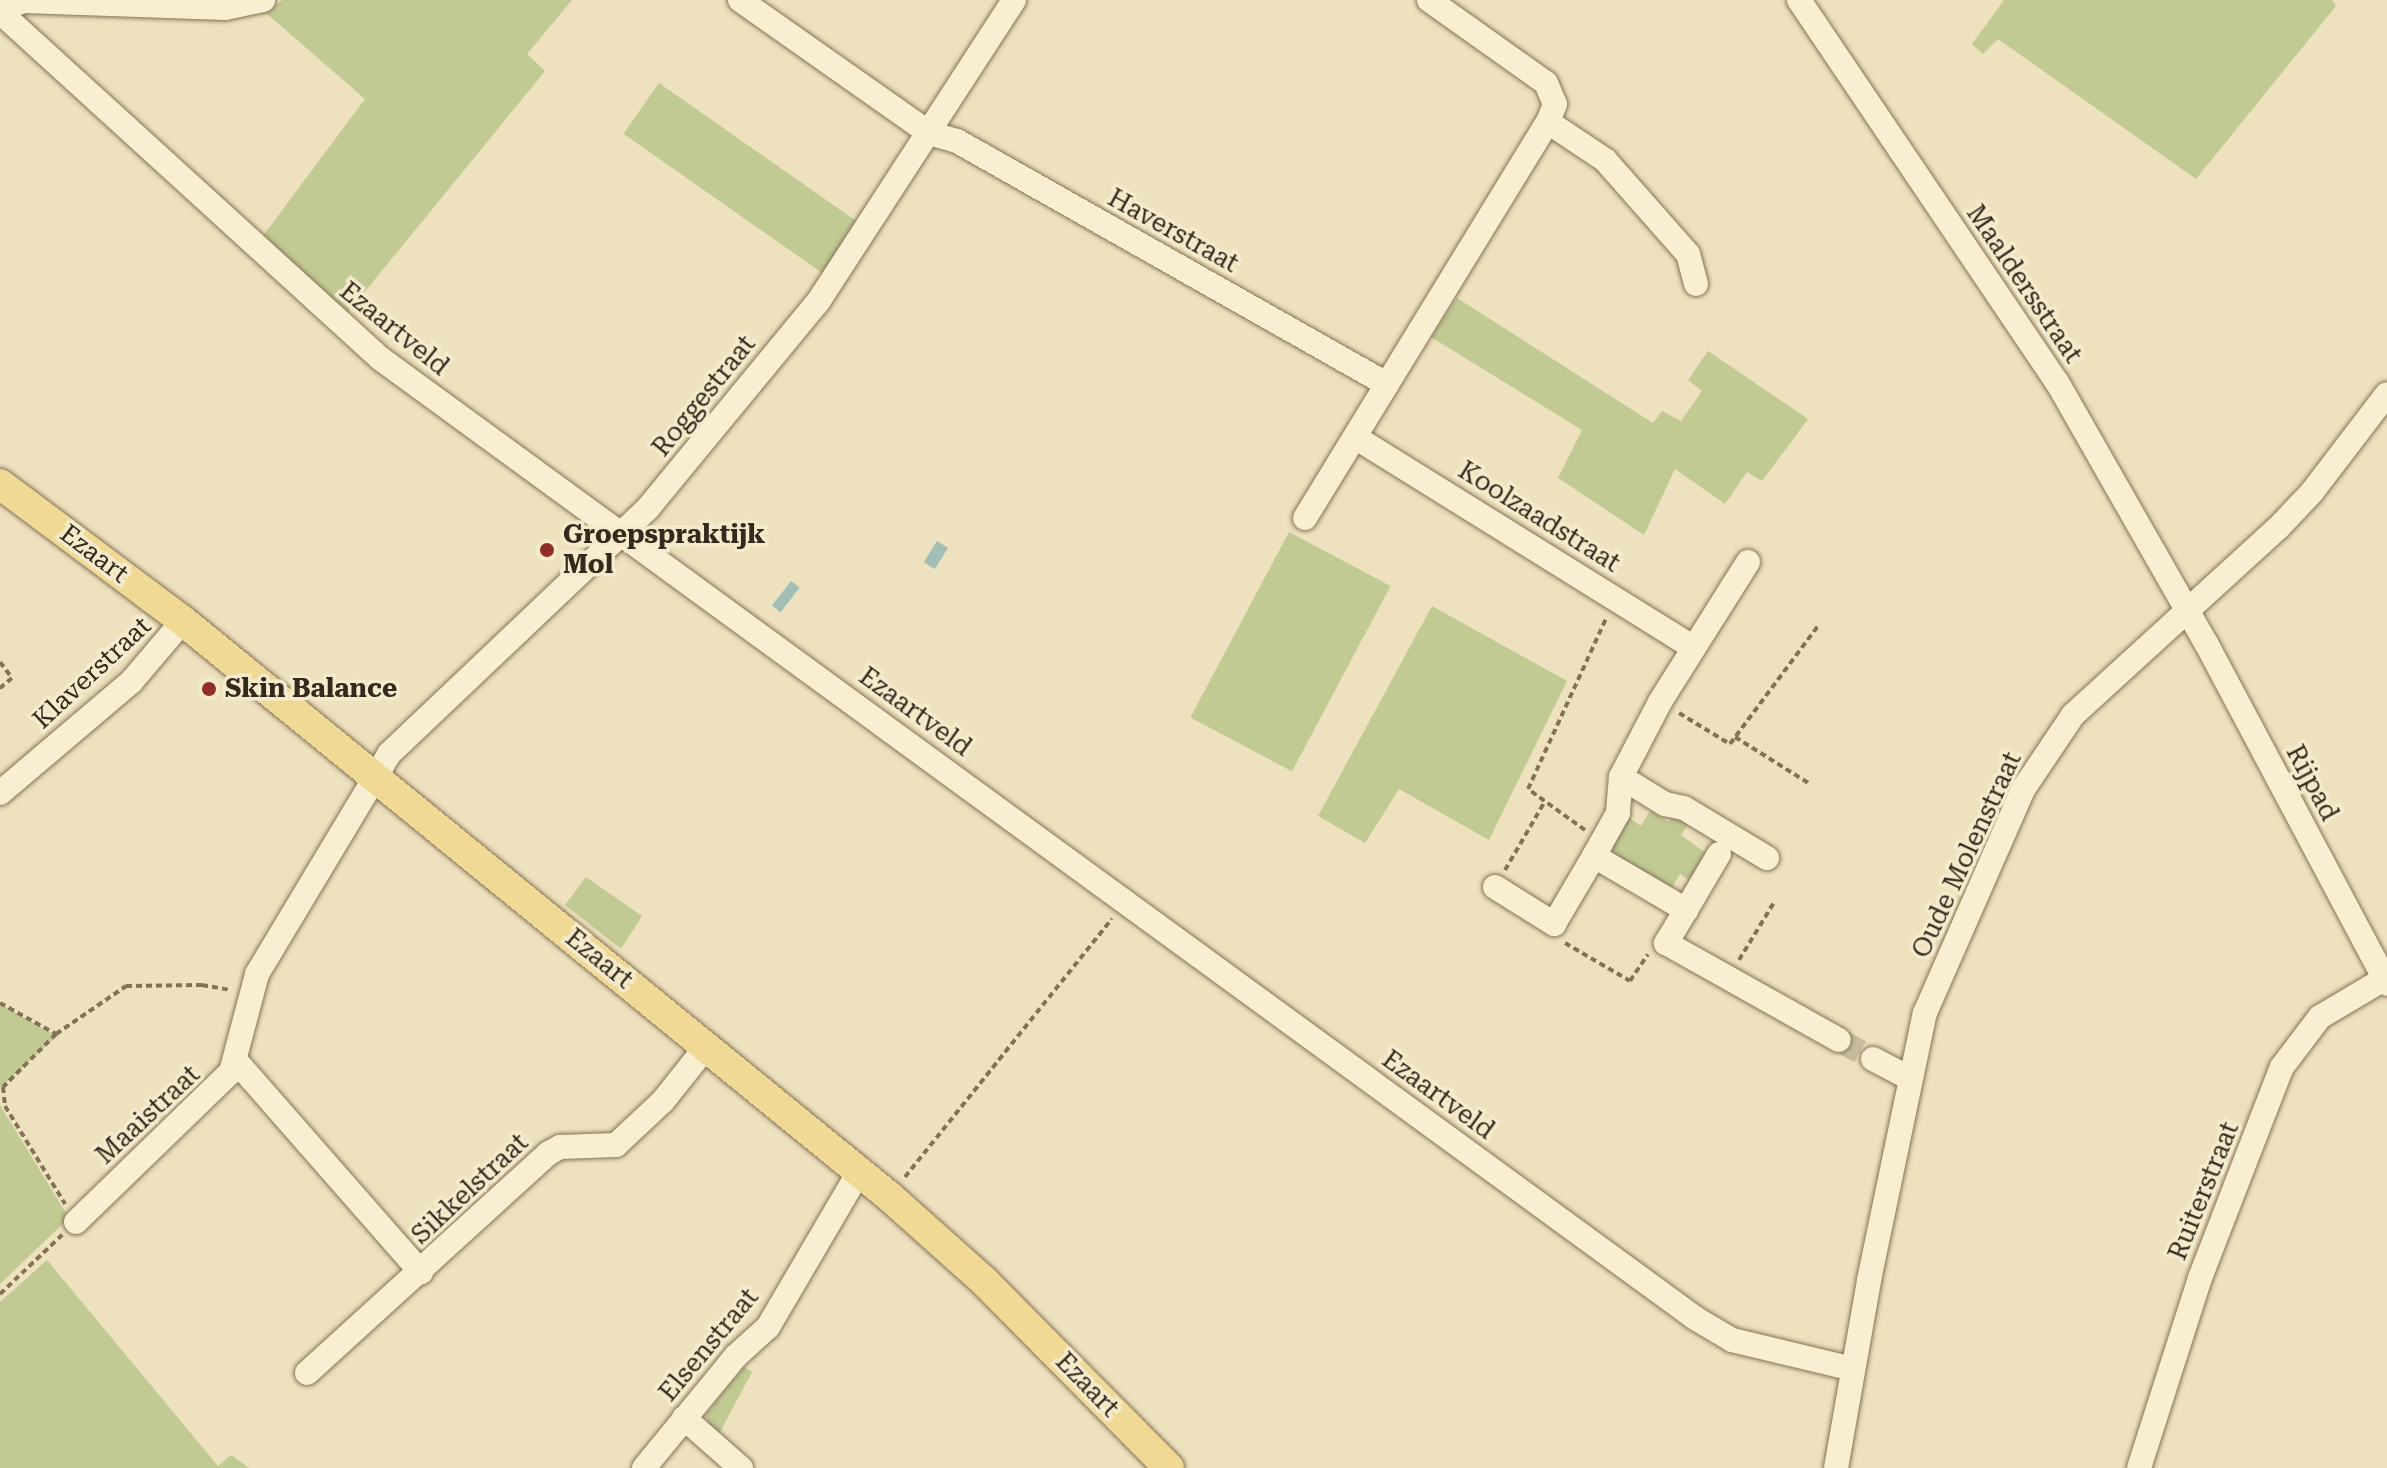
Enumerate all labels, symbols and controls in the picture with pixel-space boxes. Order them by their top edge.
street label: Haverstraat [1102,182,1244,280]
street label: Maaldersstraat [1960,199,2088,369]
street label: Ezaartveld [333,276,455,382]
street label: Roggestraat [646,329,762,463]
street label: Koolzaadstraat [1452,455,1626,579]
street label: Ezaart [54,518,134,590]
place label: Groepspraktijk Mol [563,519,765,580]
marker: Groepspraktijk Mol [538,541,556,559]
street label: Klaverstraat [27,611,157,735]
street label: Ezaartveld [853,661,977,763]
place label: Skin Balance [225,673,397,705]
marker: Skin Balance [200,680,218,698]
street label: Rijpad [2279,740,2345,826]
street label: Oude Molenstraat [1906,747,2028,963]
street label: Ezaart [559,922,639,996]
street label: Ezaartveld [1376,1044,1500,1146]
street label: Maaistraat [90,1059,206,1171]
street label: Ruiterstraat [2162,1117,2246,1265]
street label: Sikkelstraat [405,1127,535,1251]
street label: Elsenstraat [653,1282,765,1408]
street label: Ezaart [1049,1346,1125,1424]

